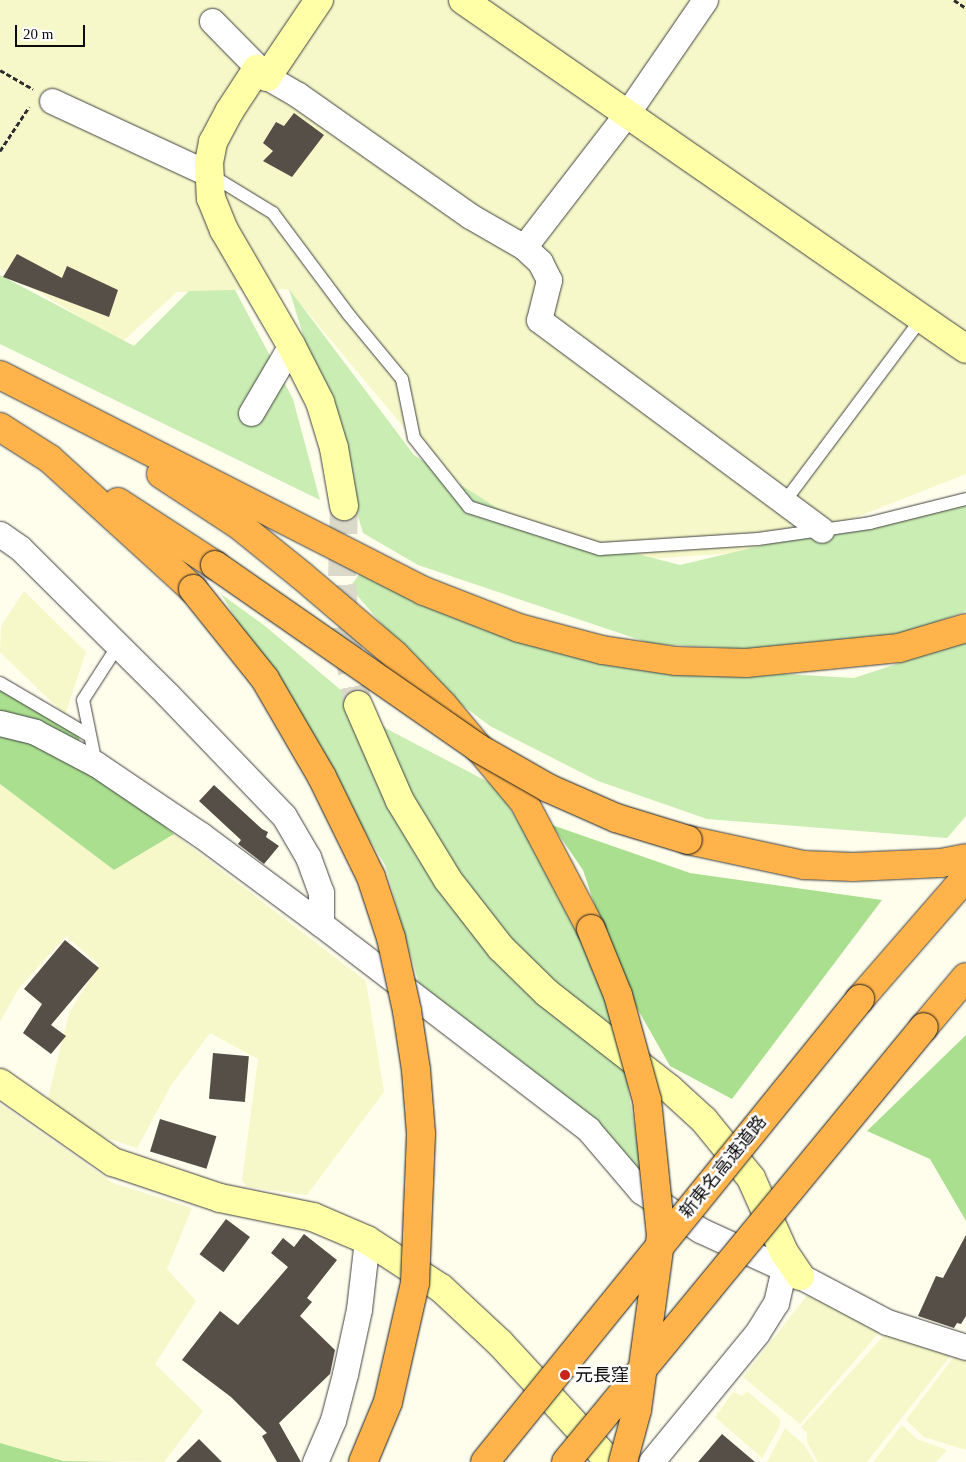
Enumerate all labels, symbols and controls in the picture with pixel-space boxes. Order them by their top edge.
scale bar [18,15,88,47]
text: 20 m [23,26,53,42]
street label: 新東名高速道路 [675,1111,771,1223]
place label: 元長窪 [575,1364,629,1386]
marker: 元長窪 [559,1369,571,1381]

